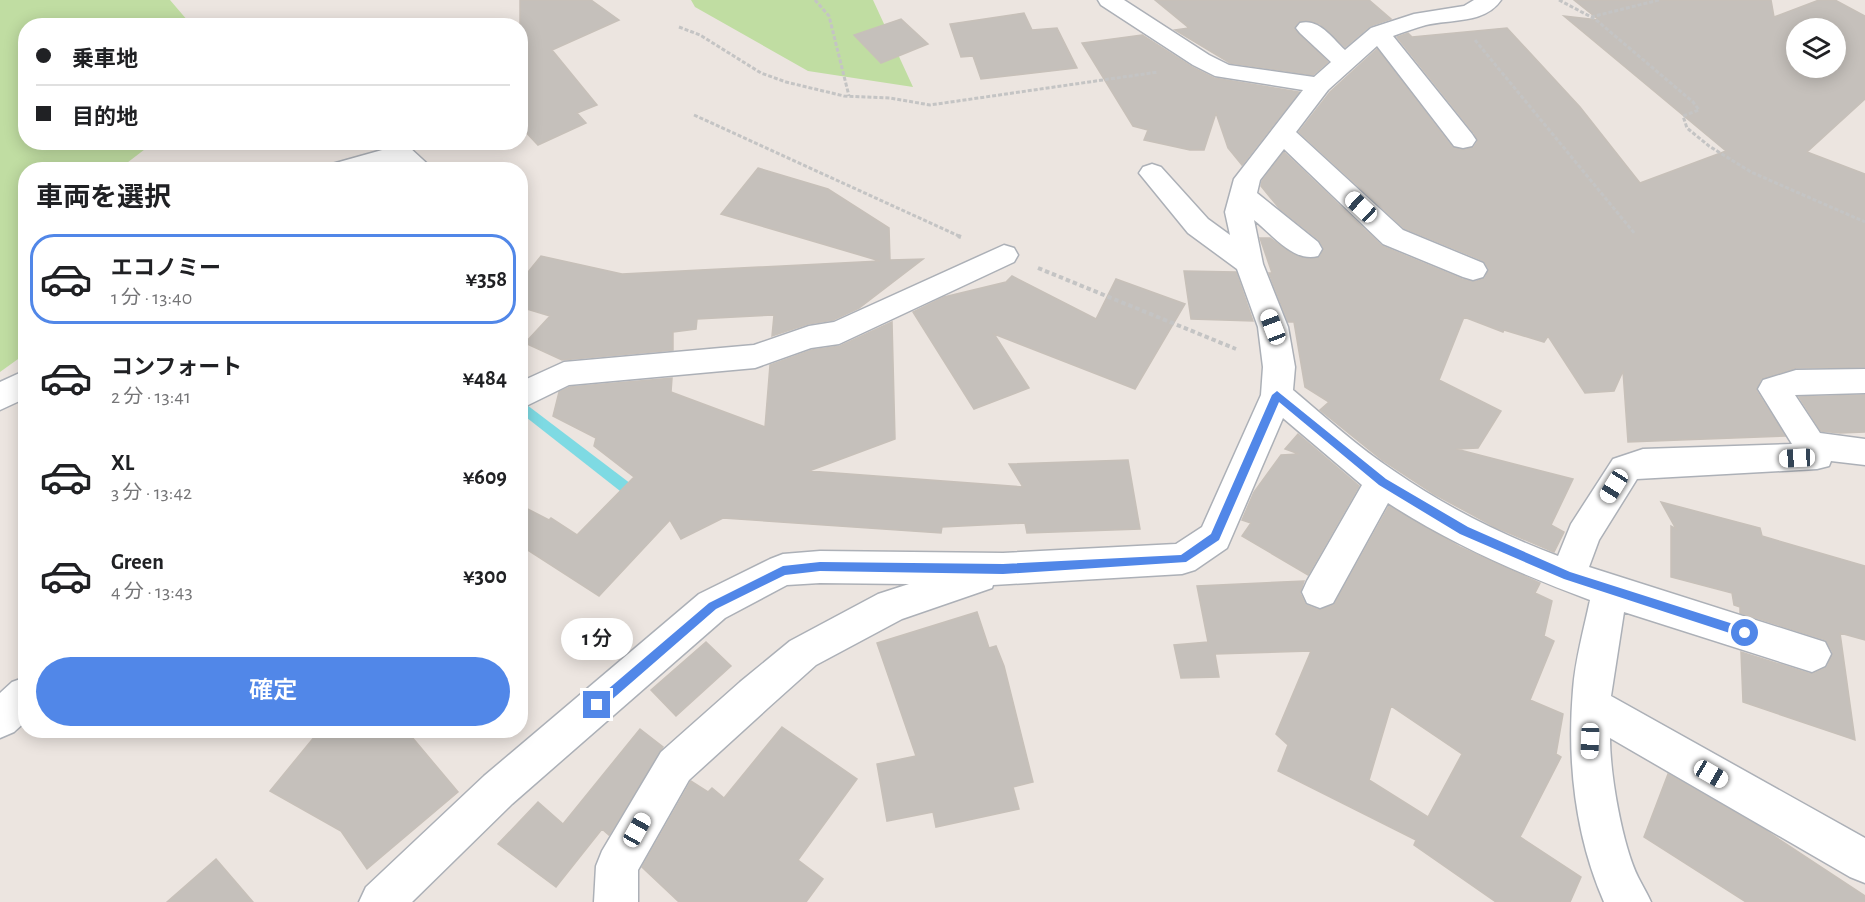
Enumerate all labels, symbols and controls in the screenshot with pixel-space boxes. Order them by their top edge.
map controls [1786,18,1846,78]
button: layers [1786,18,1846,78]
text: 乗車地 [72,48,138,70]
text: 目的地 [72,106,138,128]
text: 車両を選択 [36,184,171,211]
car [1342,188,1380,226]
icon: car [39,252,93,306]
text: エコノミー [111,257,221,279]
text: ¥358 [466,268,507,290]
text: 1 分 · 13:40 [111,288,192,308]
car [1258,307,1288,347]
icon: car [39,351,93,405]
text: コンフォート [111,356,242,378]
text: ¥484 [462,367,507,389]
text: 2 分 · 13:41 [111,387,191,407]
car [1779,448,1815,468]
icon: car [39,450,93,504]
text: XL [111,452,134,474]
text: ¥609 [463,466,507,488]
car [1597,466,1631,506]
text: 3 分 · 13:42 [111,483,192,503]
icon: car [39,549,93,603]
text: Green [111,551,164,573]
text: ¥300 [463,565,507,587]
text: 4 分 · 13:43 [111,582,193,602]
callout: 1 分 [561,618,633,660]
route start [1731,619,1758,646]
text: 1 分 [582,629,612,649]
button: 確定 [36,657,510,726]
route end [583,691,610,718]
car [1580,723,1600,759]
car [1691,757,1731,791]
car [620,810,654,850]

